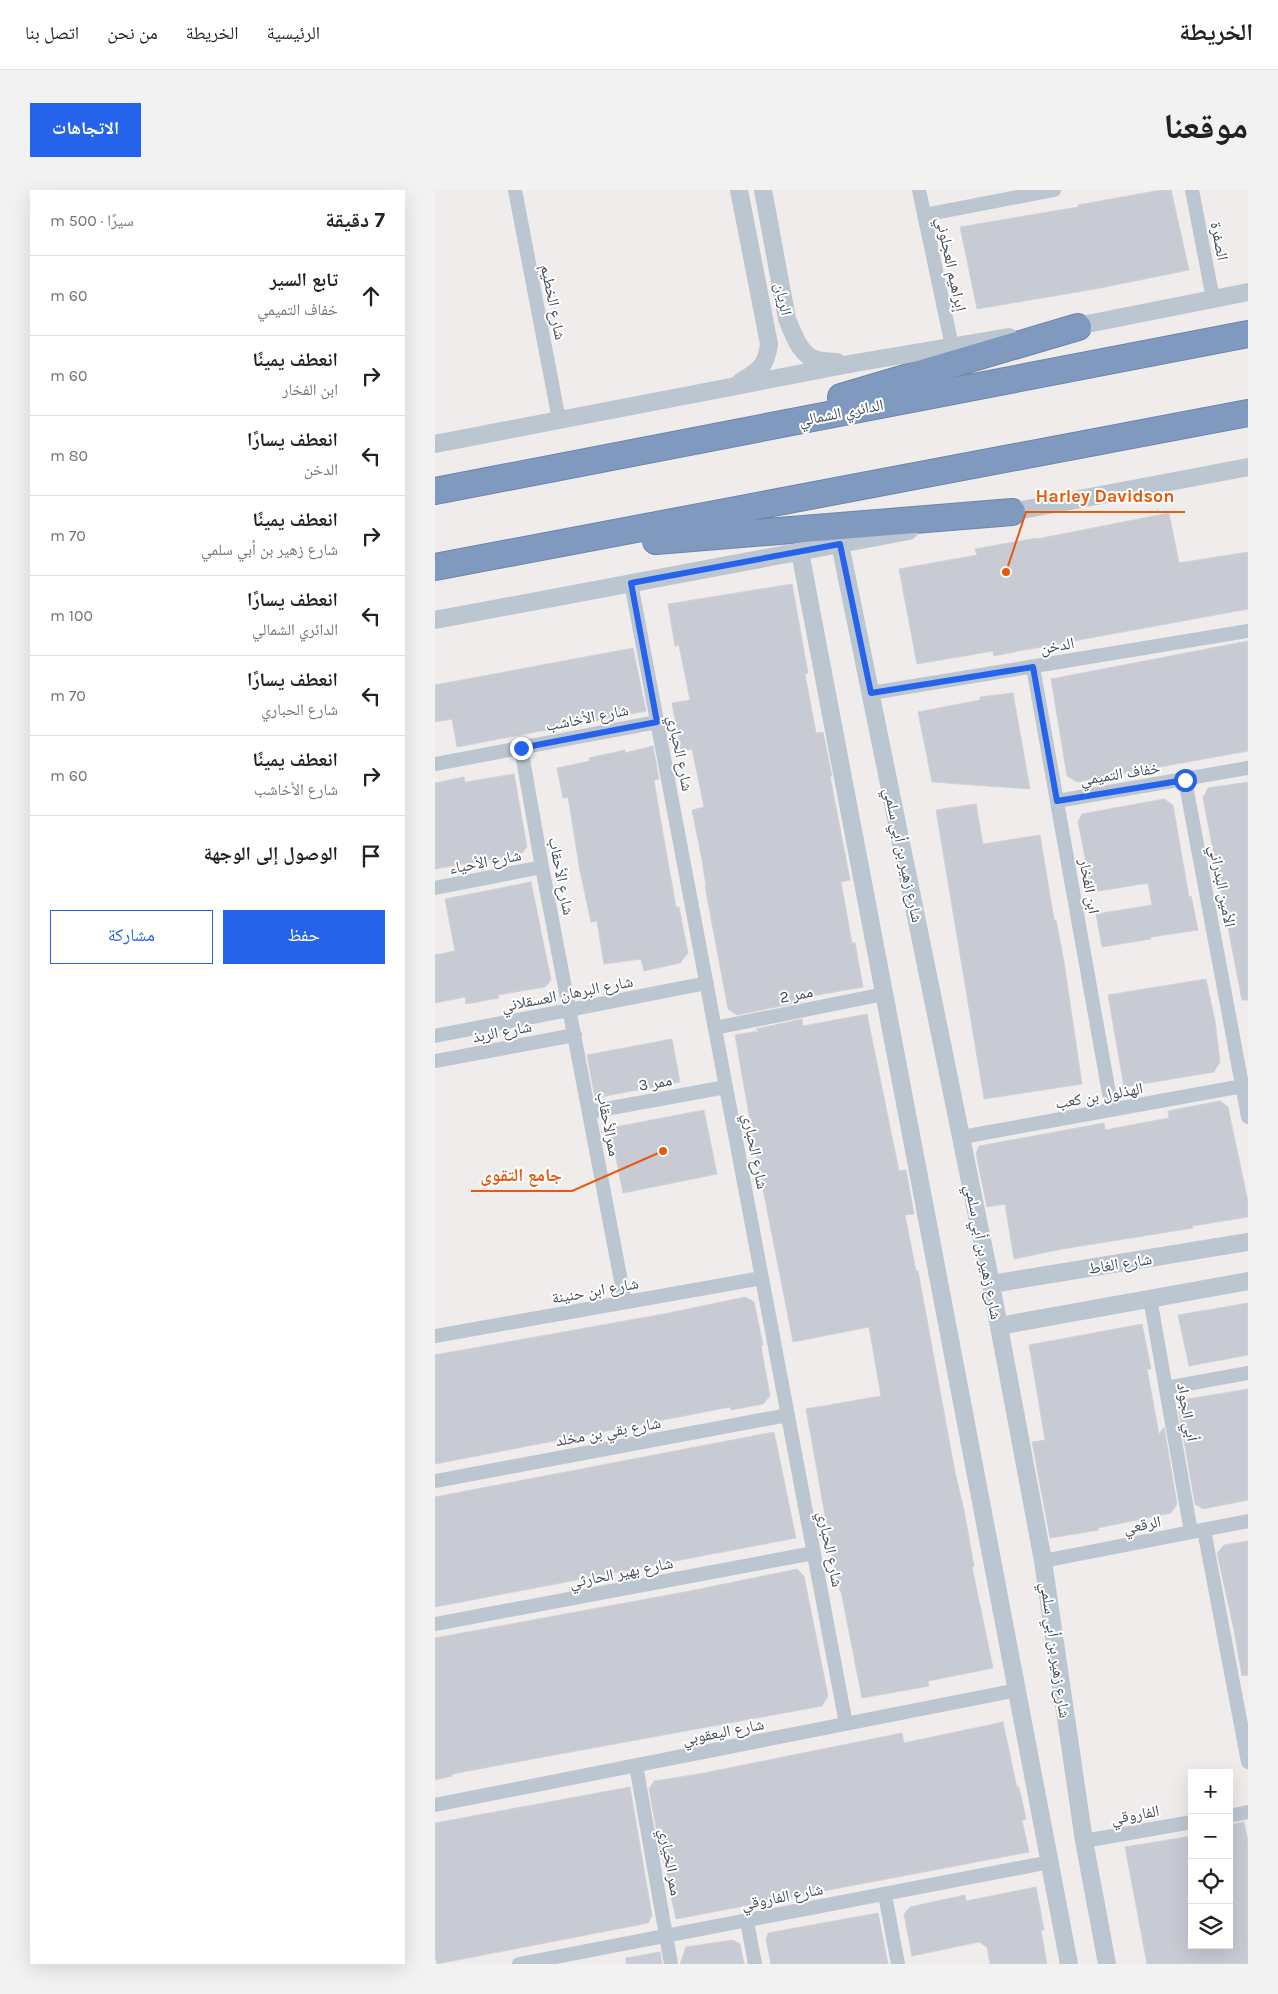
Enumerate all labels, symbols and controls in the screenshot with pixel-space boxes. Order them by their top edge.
text: الخريطة [1179,18,1253,46]
text: اتصل بنا [25,22,79,44]
text: من نحن [107,22,158,44]
text: الخريطة [186,22,239,44]
text: الرئيسية [267,22,320,44]
button: الاتجاهات [30,103,141,157]
text: موقعنا [1163,106,1248,147]
text: 7 دقيقة [325,208,385,232]
text: سيرًا · 500 m [50,211,134,230]
street label: إبراهيم العجلوني [929,215,971,314]
street label: الصفرة [1206,220,1233,262]
street label: شارع الخطيم [536,263,570,342]
text: تابع السير [270,269,338,291]
street label: الريان [770,281,796,317]
icon: ahead [357,282,385,310]
text: 60 m [50,286,87,305]
text: خفاف التميمي [257,300,338,319]
text: انعطف يمينًا [253,349,338,371]
icon: right [357,362,385,390]
text: 60 m [50,366,87,385]
text: ابن الفخار [282,380,338,399]
street label: الدائري الشمالي [797,395,886,433]
text: انعطف يسارًا [247,429,338,451]
icon: left [357,442,385,470]
text: 80 m [50,446,88,465]
text: الدخن [304,460,338,479]
callout: Harley Davidson [1026,479,1185,512]
text: Harley Davidson [1035,485,1175,507]
text: انعطف يمينًا [253,509,338,531]
icon: right [357,522,385,550]
text: 70 m [50,526,86,545]
text: شارع زهير بن أبي سلمي [201,540,338,559]
text: انعطف يسارًا [247,589,338,611]
icon: left [357,602,385,630]
text: 100 m [50,606,93,625]
text: الدائري الشمالي [252,620,338,639]
street label: الدخن [1039,633,1076,659]
text: انعطف يسارًا [247,669,338,691]
icon: left [357,682,385,710]
text: 70 m [50,686,86,705]
text: شارع الحباري [261,700,338,719]
street label: شارع الأخاشب [544,700,630,736]
street label: شارع الحباري [661,714,697,793]
route end [510,737,533,760]
text: انعطف يمينًا [253,749,338,771]
street label: خفاف التميمي [1079,758,1162,792]
icon: right [357,762,385,790]
text: 60 m [50,766,87,785]
route start [1174,769,1197,792]
text: شارع الأخاشب [254,780,338,799]
street label: شارع زهير بن أبي سلمي [877,786,927,925]
street label: شارع الأحقاب [544,835,578,917]
icon: arrive [357,842,385,870]
text: الوصول إلى الوجهة [203,843,338,865]
street label: الأمين البدراني [1202,843,1240,929]
street label: شارع الأحياء [447,845,523,879]
street label: ابن الفخار [1074,856,1104,915]
button: مشاركة [50,910,213,964]
button: حفظ [223,910,385,964]
street label: شارع البرهان العسقلاني [500,971,635,1019]
street label: ممر 2 [778,982,814,1007]
street label: شارع الربذ [471,1016,533,1048]
street label: ممر 3 [637,1070,673,1095]
street label: الهذلول بن كعب [1054,1078,1145,1114]
street label: ممرالأحقاب [593,1090,624,1158]
street label: شارع الحباري [736,1112,772,1191]
callout: جامع التقوى [471,1158,572,1191]
text: جامع التقوى [480,1164,562,1187]
street label: شارع زهير بن أبي سلمي [958,1183,1006,1322]
street label: شارع الغاط [1087,1249,1154,1279]
street label: شارع ابن حنينة [550,1273,640,1308]
street label: أبي الجواد [1170,1381,1202,1443]
street label: شارع بقي بن مخلد [554,1413,663,1453]
street label: شارع الحباري [811,1510,847,1589]
street label: الرقعي [1122,1512,1163,1540]
street label: شارع بهير الحارثي [568,1553,675,1595]
street label: شارع زهير بن أبي سلمي [1034,1581,1074,1720]
street label: شارع اليعقوبي [681,1714,766,1752]
map controls [1188,1769,1233,1949]
button: + [1188,1769,1233,1814]
street label: الفاروقي [1109,1801,1161,1831]
button: − [1188,1814,1233,1859]
street label: ممر الخياري [652,1827,686,1898]
button: locate [1188,1859,1233,1904]
street label: شارع الفاروقي [740,1879,825,1917]
button: layers [1188,1904,1233,1949]

